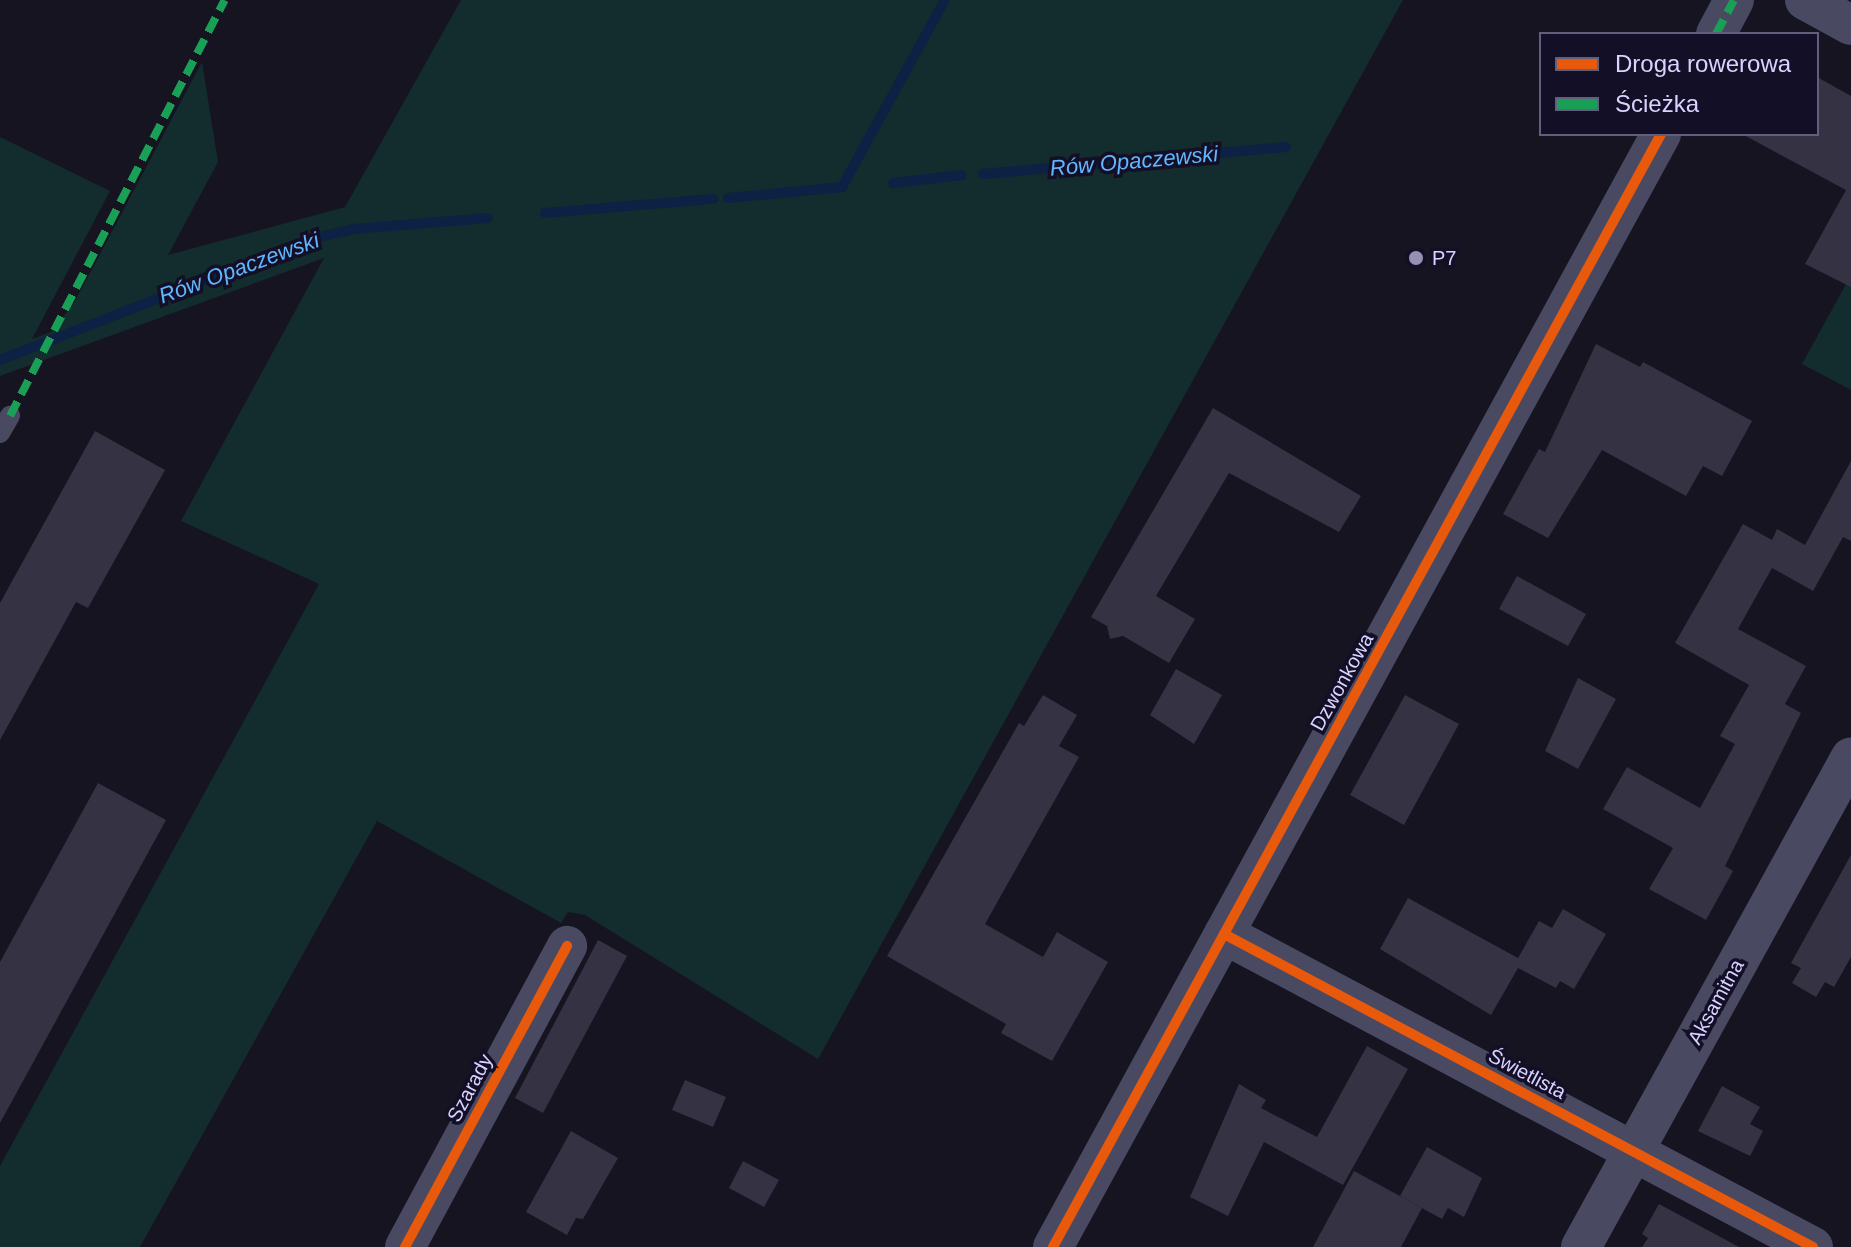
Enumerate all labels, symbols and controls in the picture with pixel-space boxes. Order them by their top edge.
legend [1539,32,1819,136]
text: Droga rowerowa [1615,50,1791,77]
text: Ścieżka [1615,90,1699,117]
water label: Rów Opaczewski [1049,140,1219,182]
water label: Rów Opaczewski [155,227,323,309]
place label: P7 [1432,246,1456,270]
marker: P7 [1407,249,1425,267]
street label: Dzwonkowa [1305,629,1379,735]
street label: Aksamitna [1683,955,1749,1049]
street label: Świetlista [1484,1044,1570,1104]
street label: Szarady [442,1050,498,1126]

